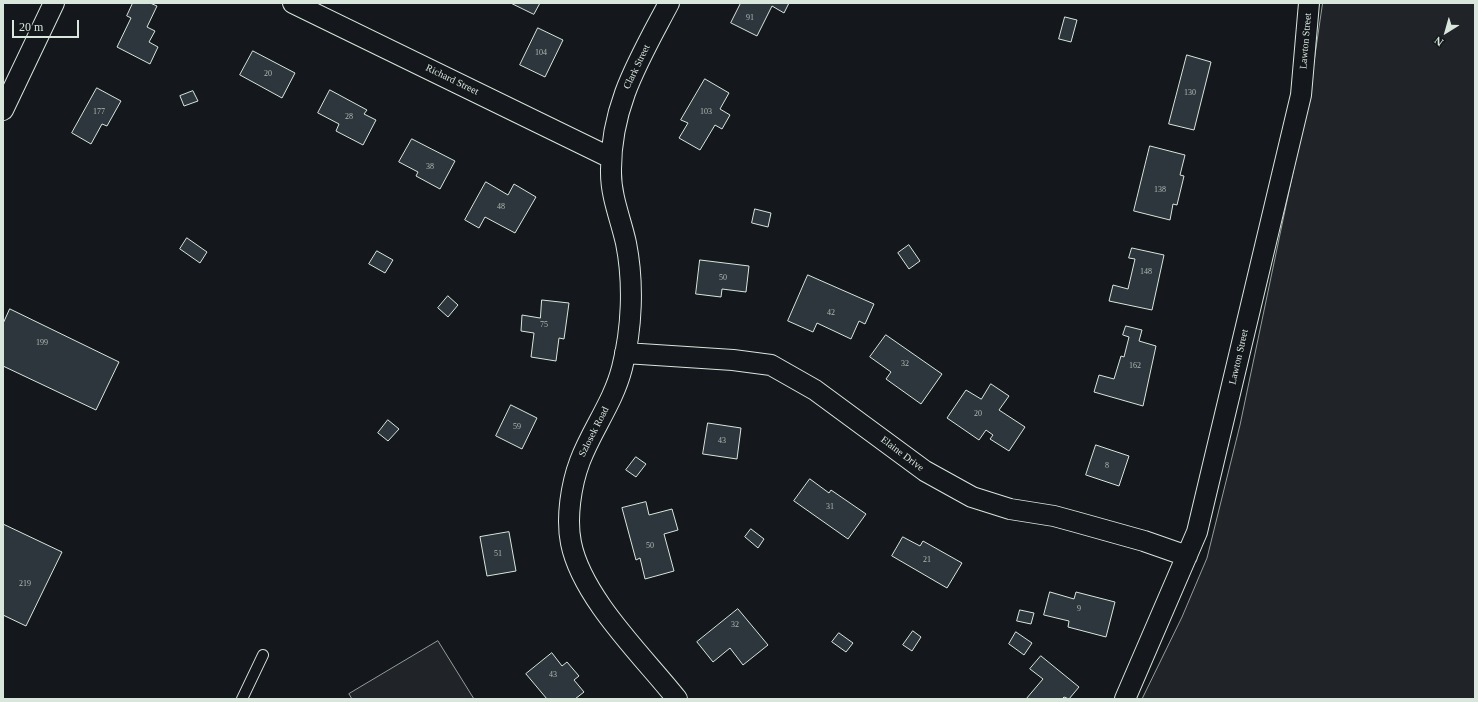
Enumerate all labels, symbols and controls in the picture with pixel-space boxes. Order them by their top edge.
scale bar [14,12,81,38]
street label: Lawton Street [1298,12,1314,70]
north arrow [1426,12,1466,52]
house number: 91 [746,13,754,23]
text: 20 m [19,20,43,34]
text: N [1432,34,1446,49]
street label: Clark Street [621,43,653,91]
house number: 104 [535,48,547,58]
street label: Richard Street [424,62,480,98]
house number: 20 [264,69,272,79]
house number: 130 [1184,88,1196,98]
house number: 177 [93,107,105,117]
house number: 103 [700,107,712,117]
house number: 28 [345,112,353,122]
house number: 38 [426,162,434,172]
house number: 138 [1154,185,1166,195]
house number: 48 [497,202,505,212]
house number: 148 [1140,267,1152,277]
house number: 50 [719,273,727,283]
house number: 42 [827,308,835,318]
house number: 75 [540,320,548,330]
street label: Lawton Street [1227,328,1251,386]
house number: 199 [36,338,48,348]
house number: 32 [901,359,909,369]
house number: 162 [1129,361,1141,371]
street label: Szlosek Road [576,405,612,459]
house number: 20 [974,409,982,419]
house number: 59 [513,422,521,432]
street label: Elaine Drive [878,434,926,474]
house number: 43 [718,436,726,446]
house number: 8 [1105,461,1109,471]
house number: 31 [826,502,834,512]
house number: 50 [646,541,654,551]
house number: 51 [494,549,502,559]
house number: 21 [923,555,931,565]
house number: 219 [19,579,31,589]
house number: 9 [1077,604,1081,614]
house number: 32 [731,620,739,630]
house number: 43 [549,670,557,680]

